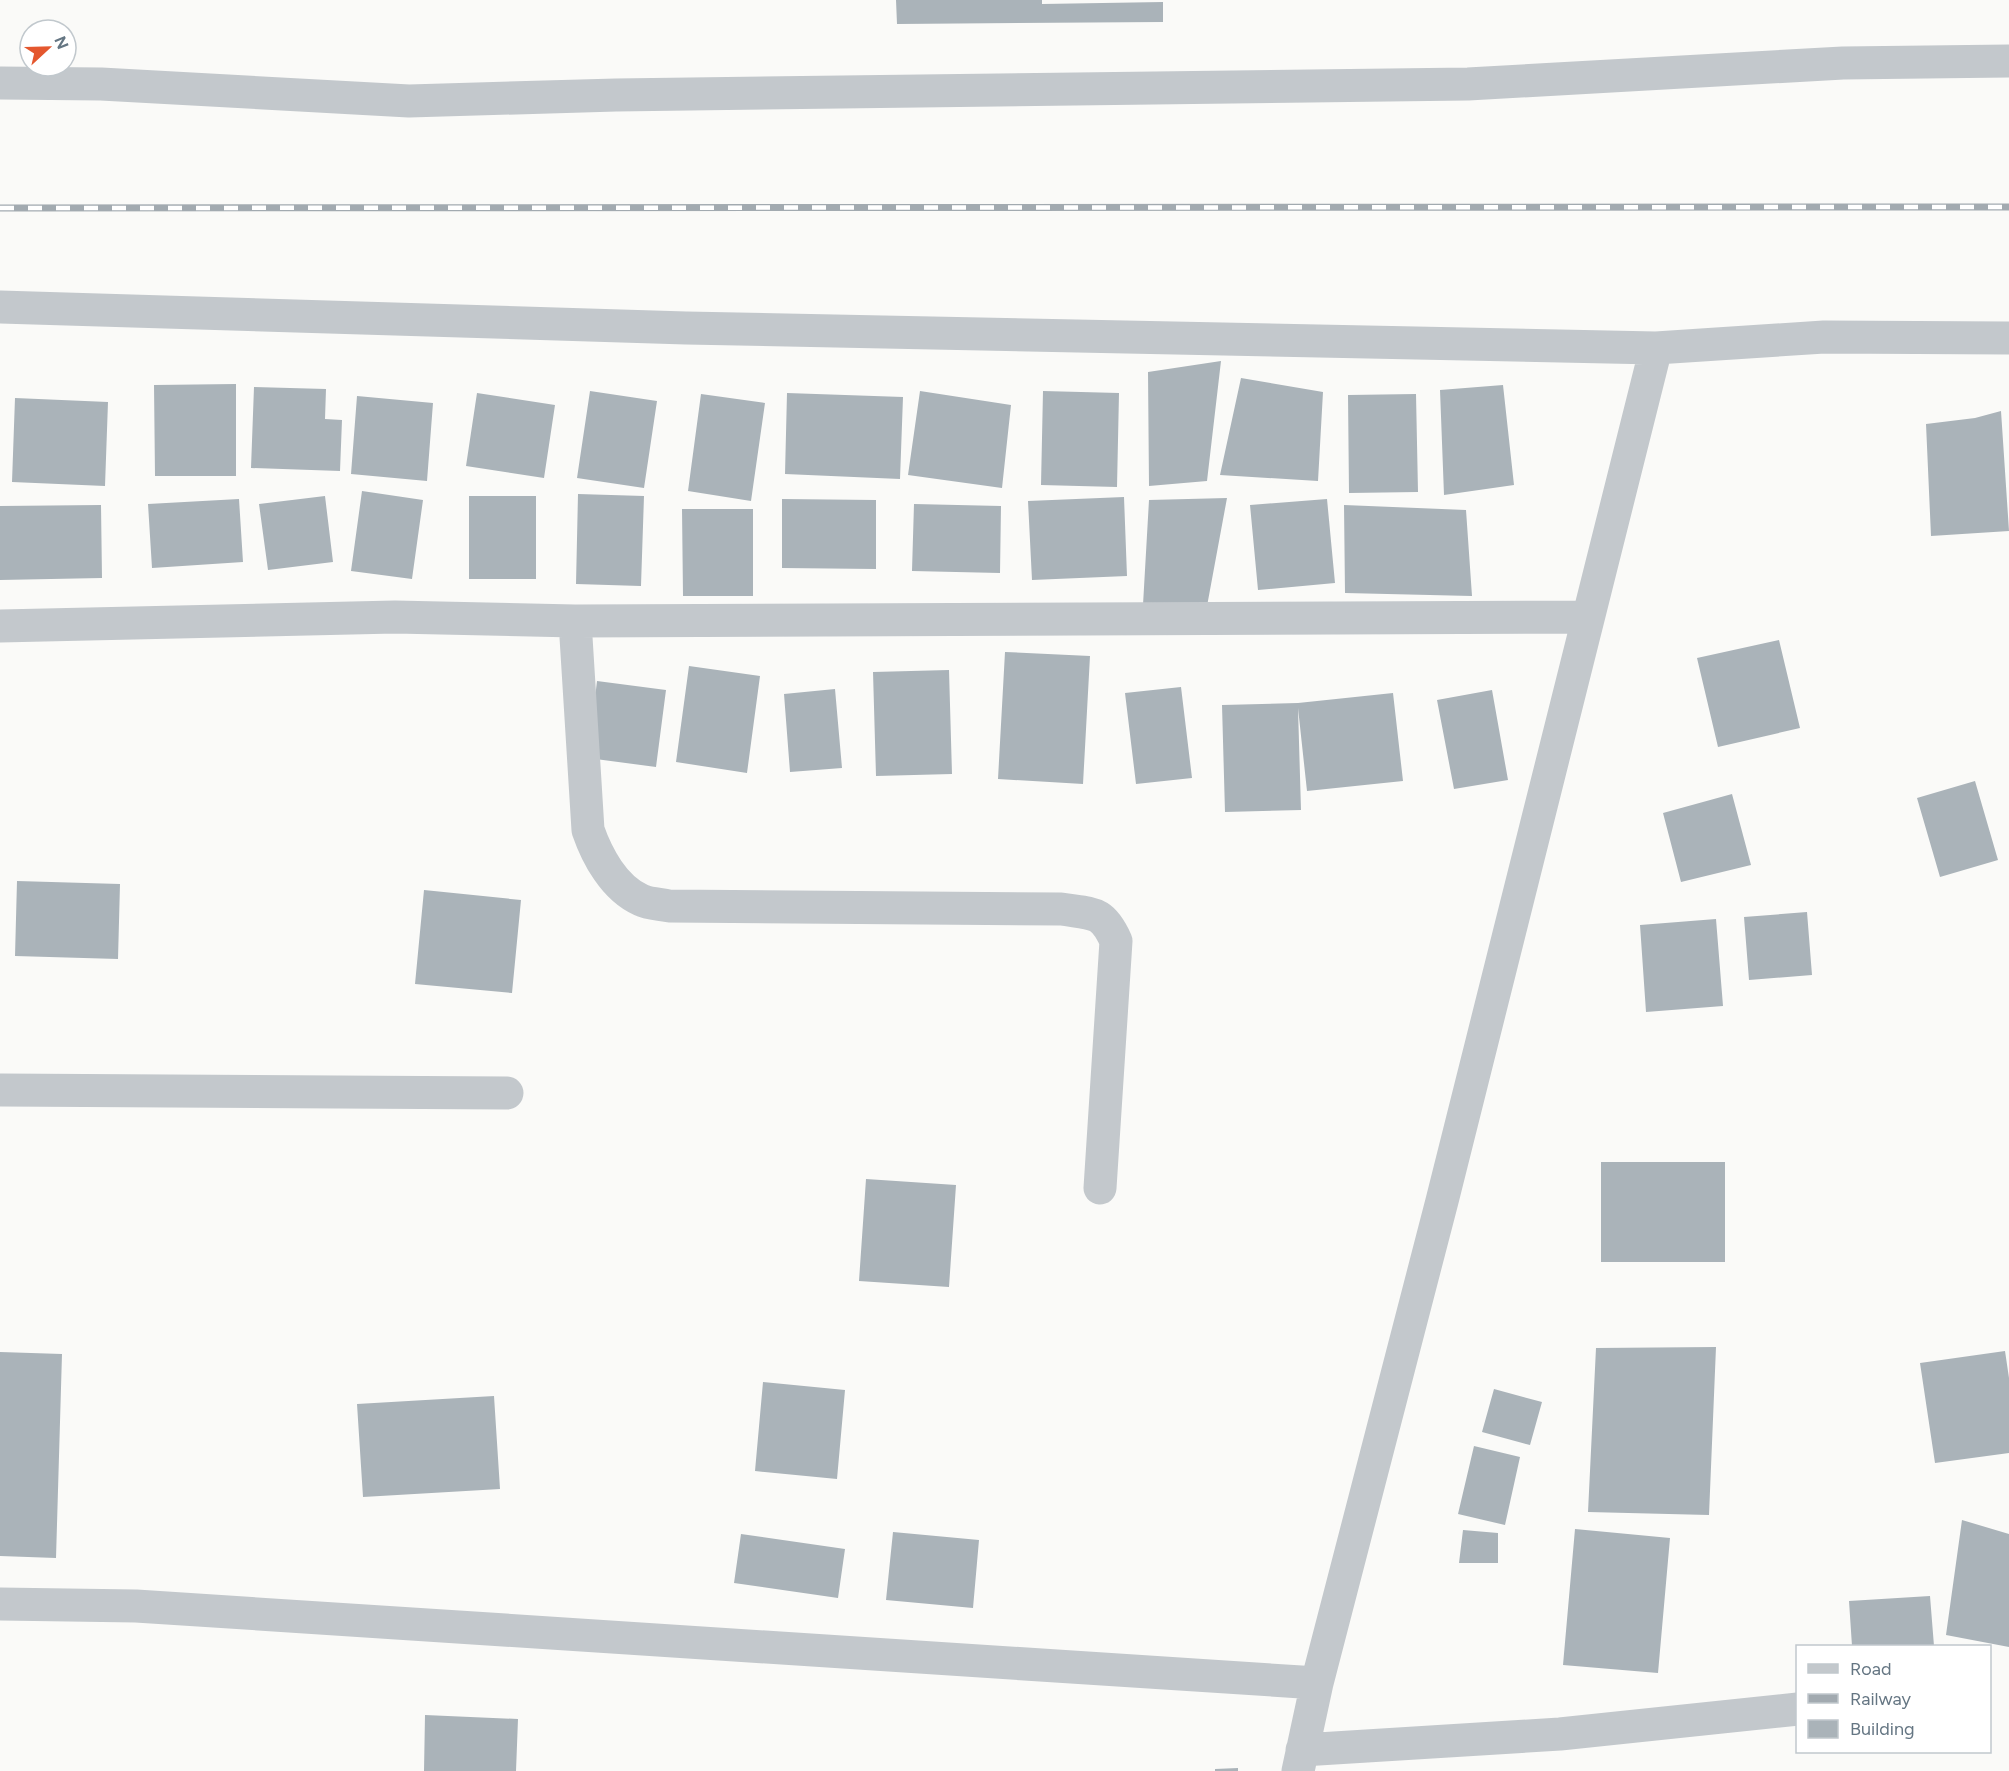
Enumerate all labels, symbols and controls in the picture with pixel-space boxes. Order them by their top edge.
north arrow [18,18,78,78]
text: N [50,33,73,52]
legend [1796,1645,1991,1753]
text: Road [1850,1658,1891,1680]
text: Railway [1850,1688,1912,1710]
text: Building [1850,1718,1915,1740]

